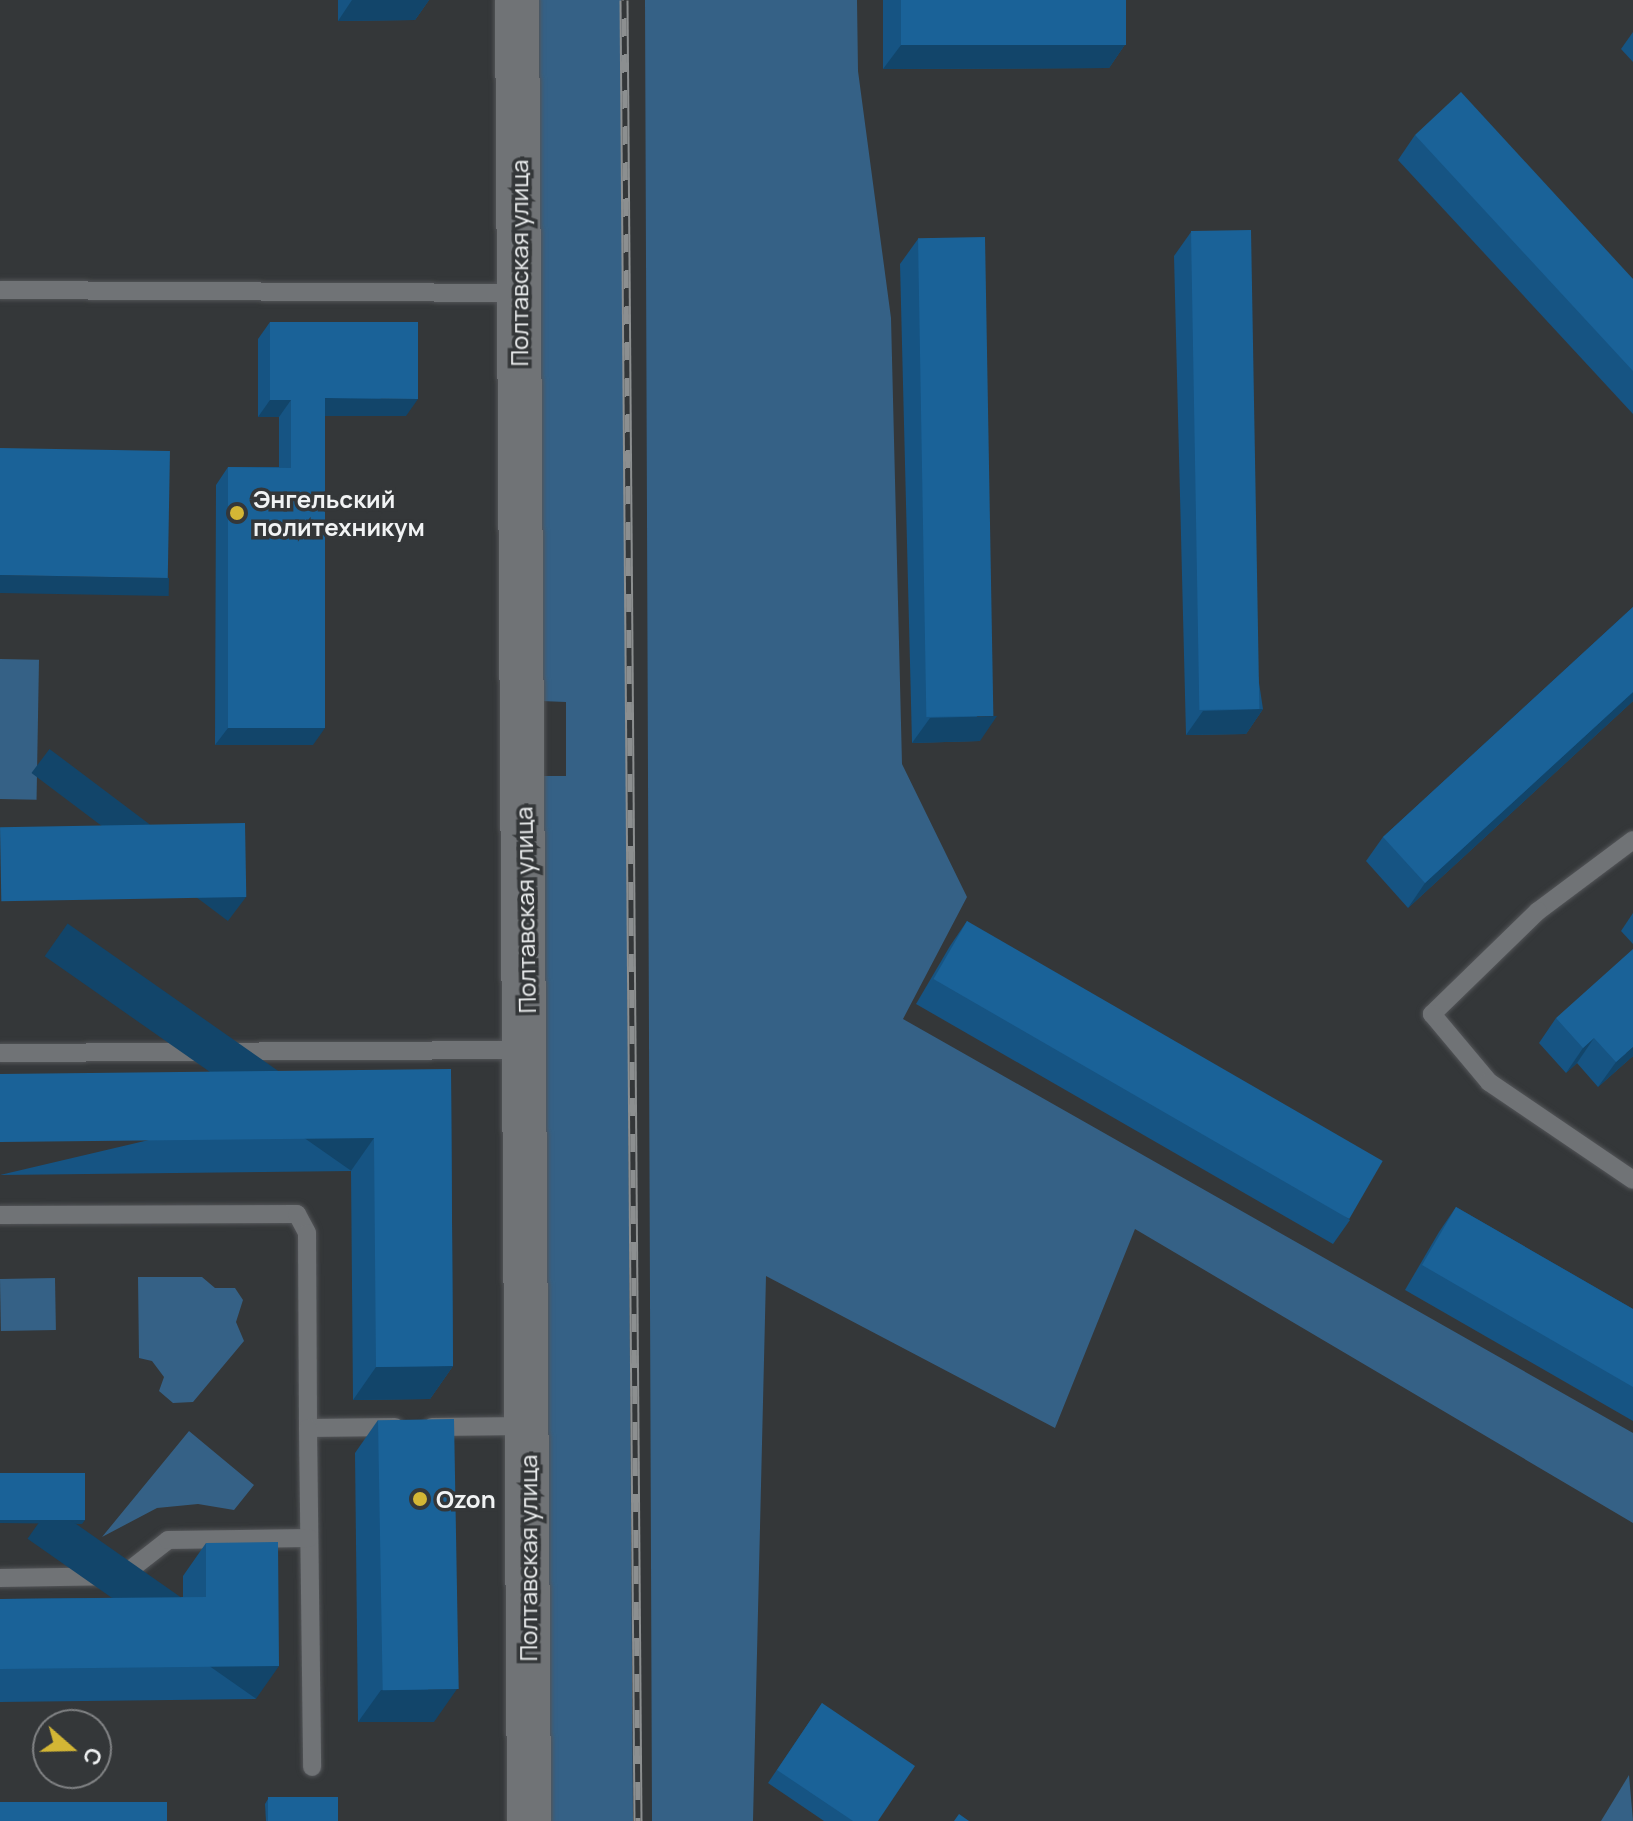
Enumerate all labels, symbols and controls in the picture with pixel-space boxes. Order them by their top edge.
street label: Полтавская улица [505,160,533,366]
place label: Энгельский политехникум [253,485,425,541]
marker: Энгельский политехникум [228,504,246,522]
street label: Полтавская улица [509,806,541,1014]
street label: Полтавская улица [514,1455,542,1661]
place label: Ozon [436,1485,496,1513]
marker: Ozon [411,1490,429,1508]
north arrow [32,1709,112,1789]
text: С [76,1744,110,1769]

